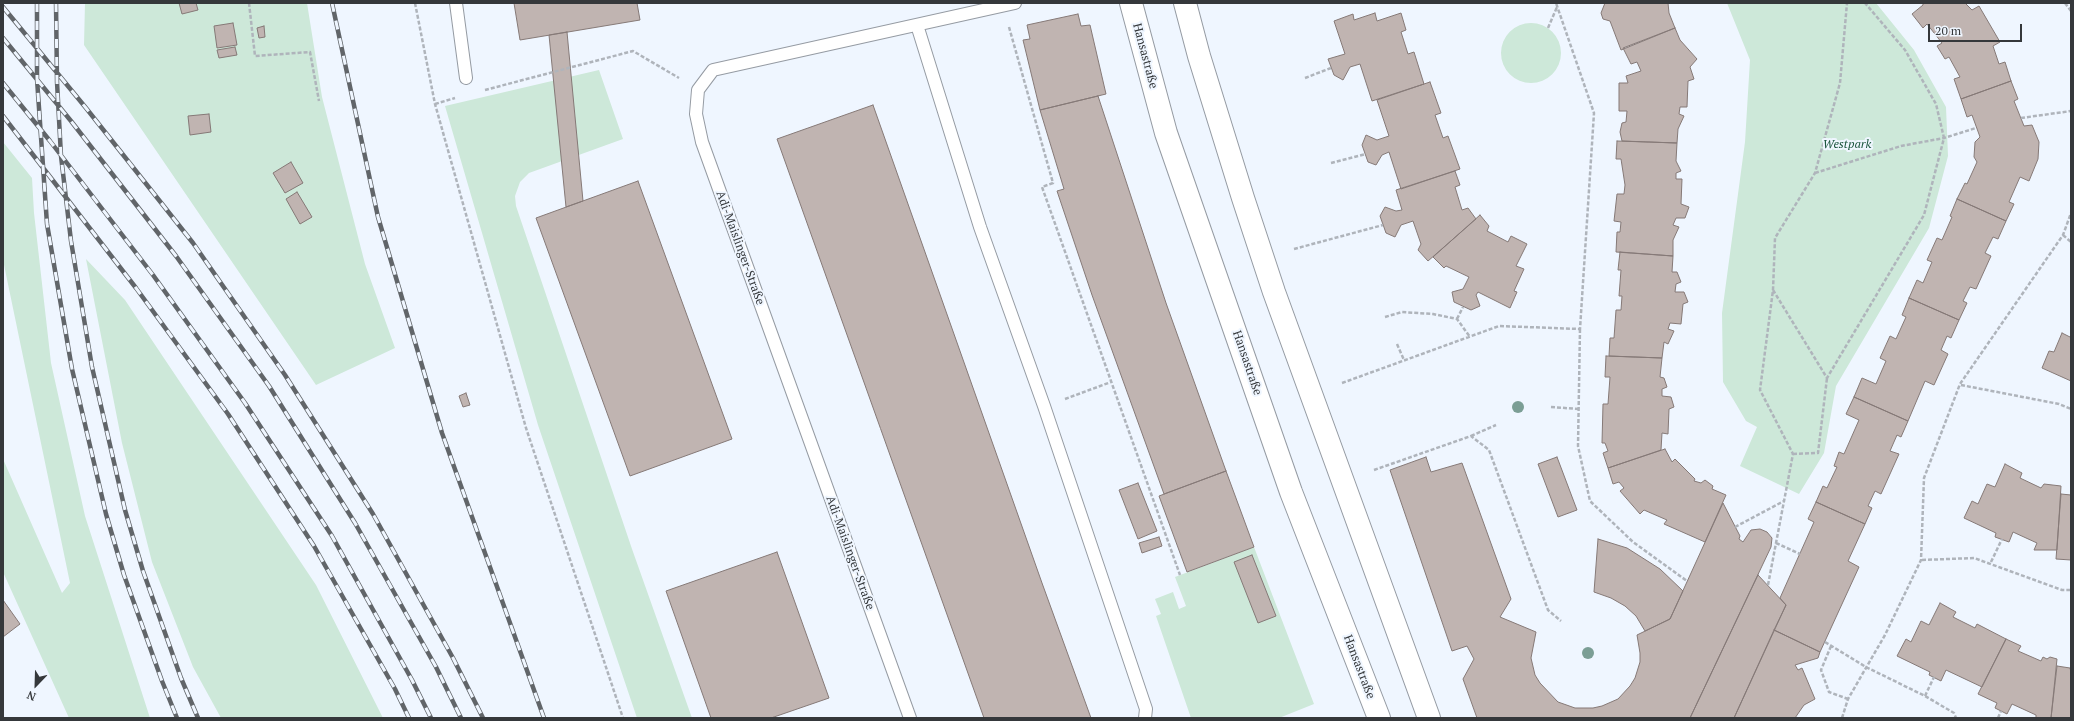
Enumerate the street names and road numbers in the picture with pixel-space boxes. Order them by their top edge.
street label: Hansastraße [1129,22,1161,90]
street label: Adi-Maislinger-Straße [713,189,767,307]
street label: Hansastraße [1229,329,1265,397]
street label: Adi-Maislinger-Straße [823,494,877,612]
street label: Hansastraße [1340,633,1378,701]

